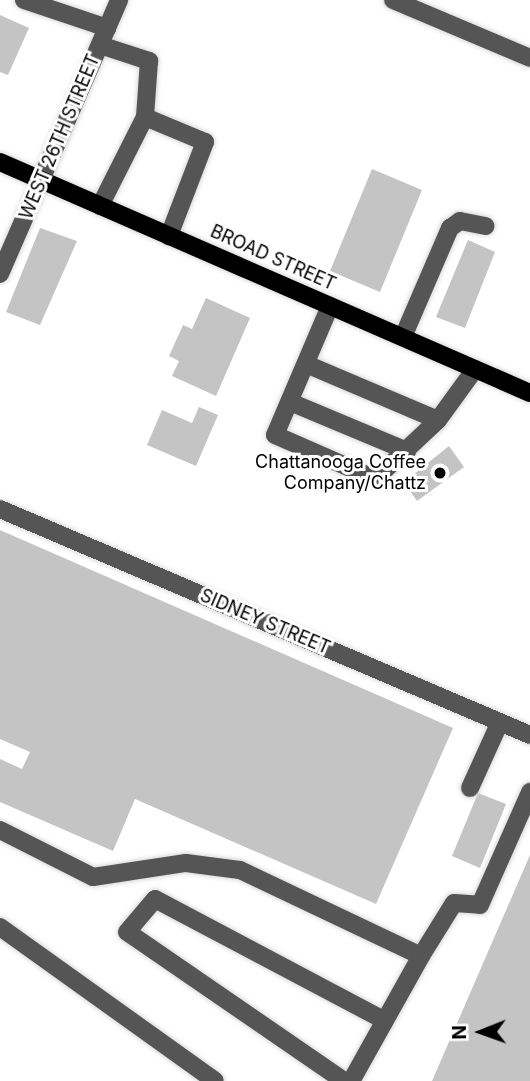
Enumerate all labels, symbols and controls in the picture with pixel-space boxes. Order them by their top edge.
street label: WEST 26TH STREET [15,51,105,223]
street label: BROAD STREET [207,221,339,295]
place label: Chattanooga Coffee Company/Chattz [255,452,426,494]
marker: Chattanooga Coffee Company/Chattz [432,465,448,481]
street label: SIDNEY STREET [197,585,333,659]
north arrow [446,997,516,1067]
text: N [448,1025,471,1040]

